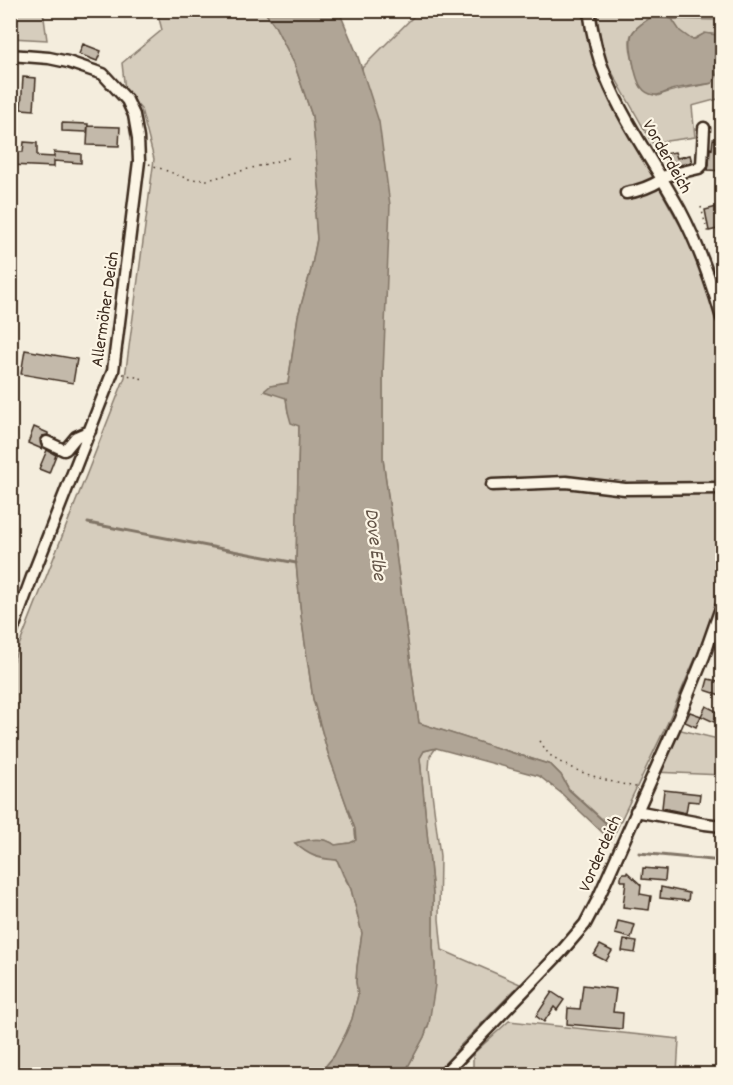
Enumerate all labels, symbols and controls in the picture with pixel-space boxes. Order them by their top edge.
street label: Vorderdeich [635,116,697,199]
street label: Allermöher Deich [86,250,127,369]
water label: Dove Elbe [356,507,392,583]
street label: Vorderdeich [573,812,629,896]

